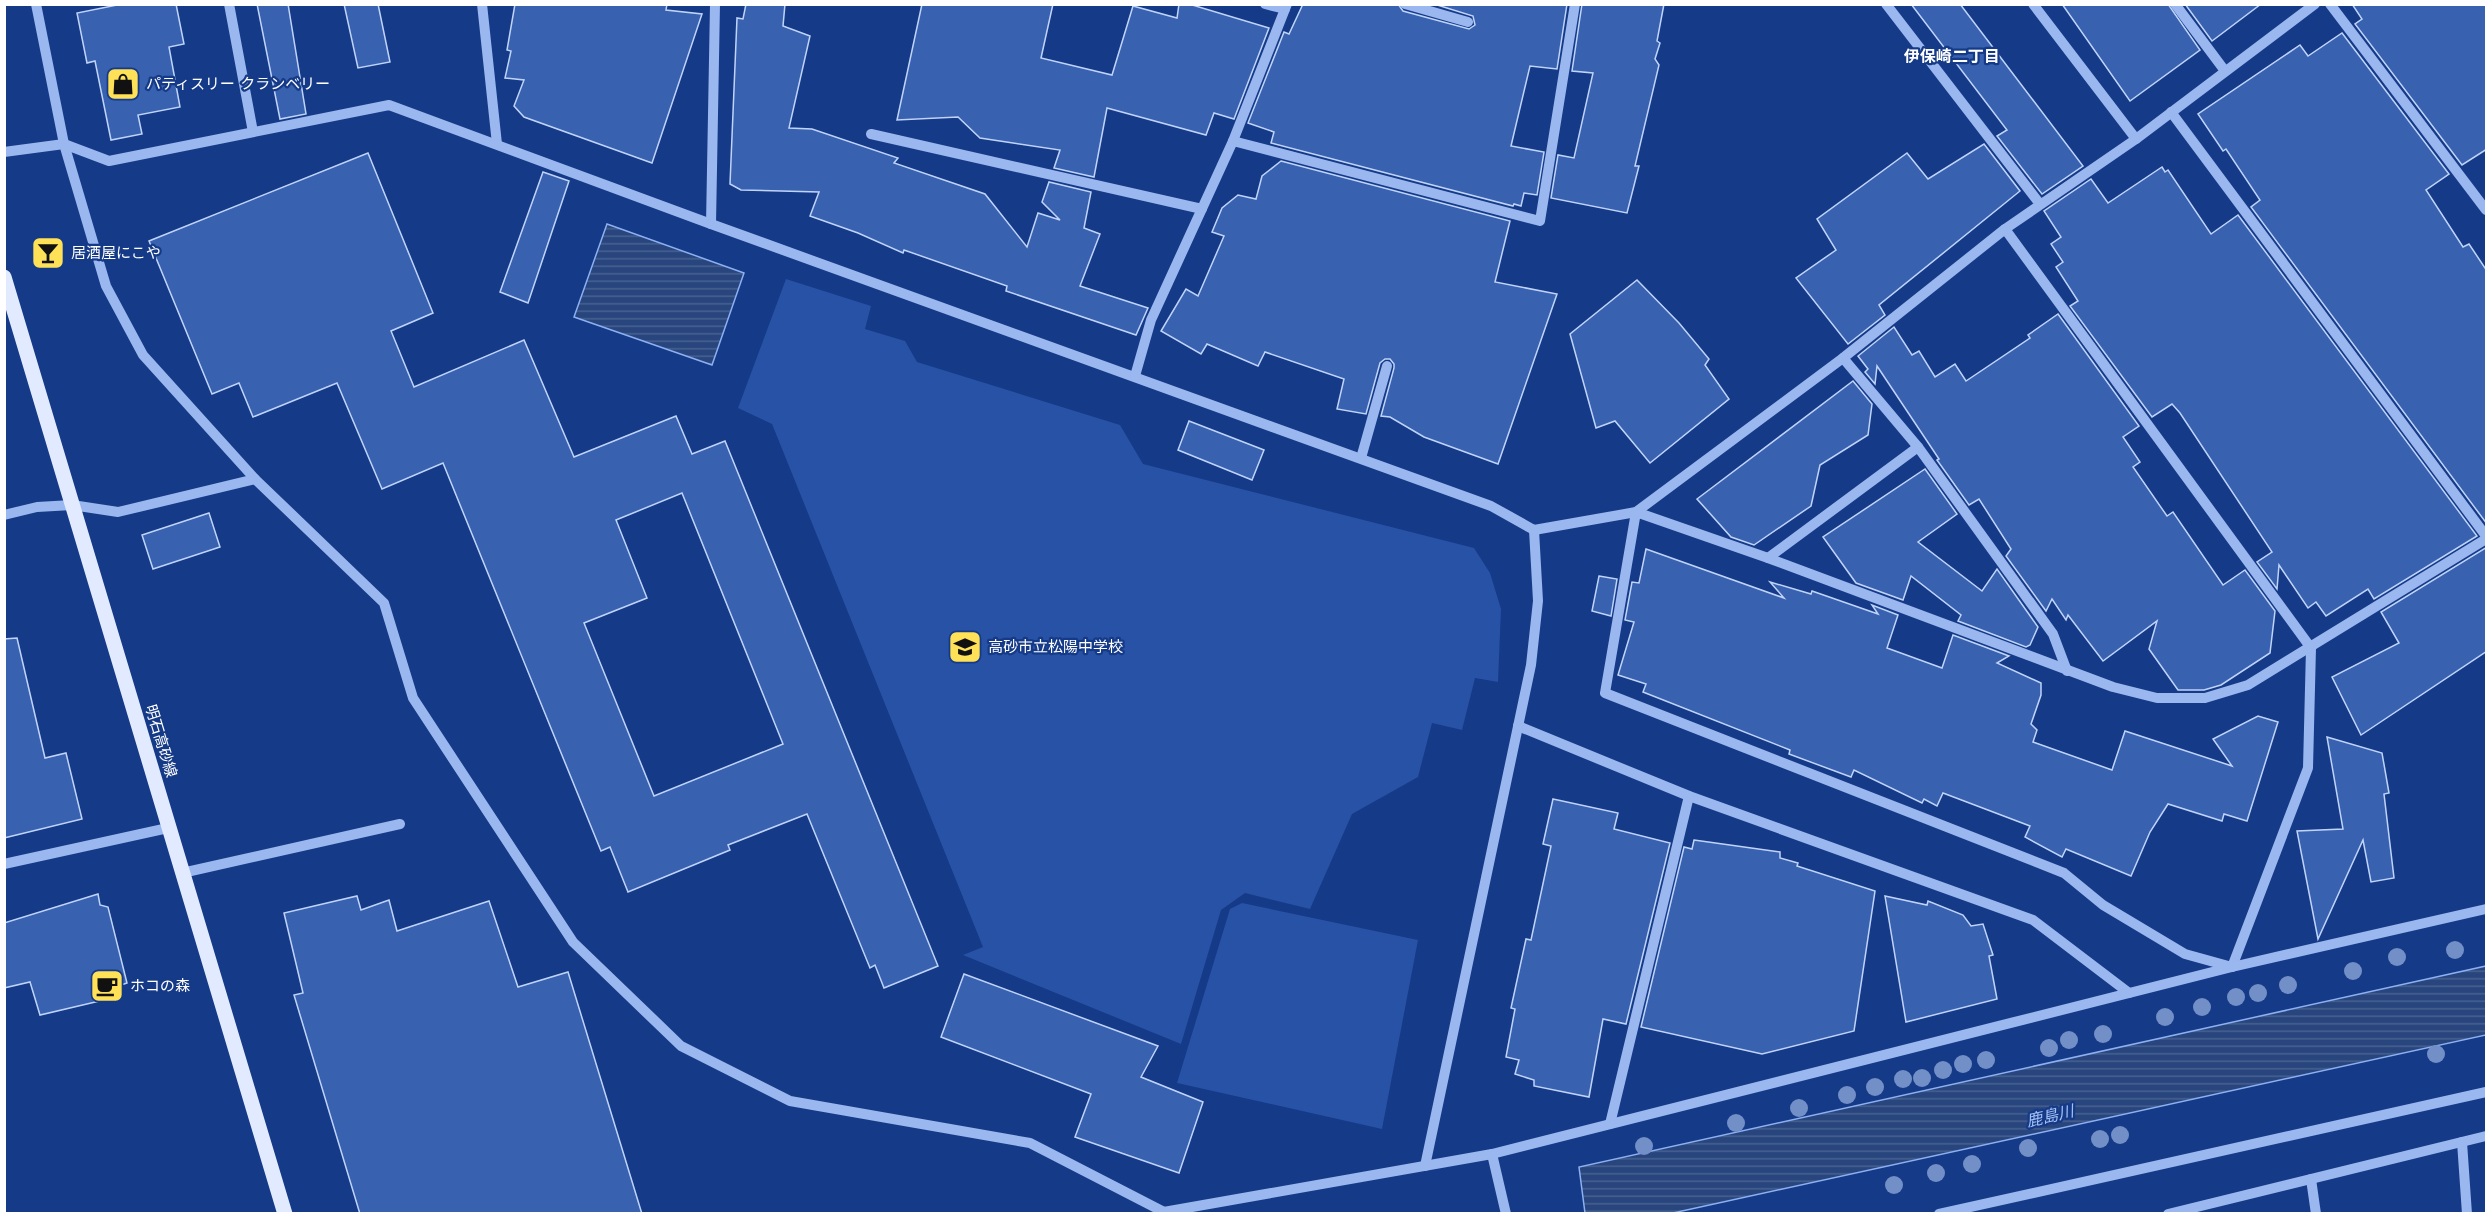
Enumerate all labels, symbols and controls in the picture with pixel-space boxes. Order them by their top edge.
district label: 伊保崎二丁目 [1903,47,2000,66]
shop icon: パティスリー クランベリー [105,66,141,102]
place label: パティスリー クランベリー [146,75,330,93]
bar icon: 居酒屋にこや [30,235,66,271]
place label: 居酒屋にこや [71,244,161,262]
school or university icon: 高砂市立松陽中学校 [947,629,983,665]
place label: 高砂市立松陽中学校 [988,638,1123,656]
street label: 明石高砂線 [141,702,181,780]
cafe icon: ホコの森 [89,968,125,1004]
place label: ホコの森 [130,977,190,995]
water label: 鹿島川 [2024,1101,2077,1131]

